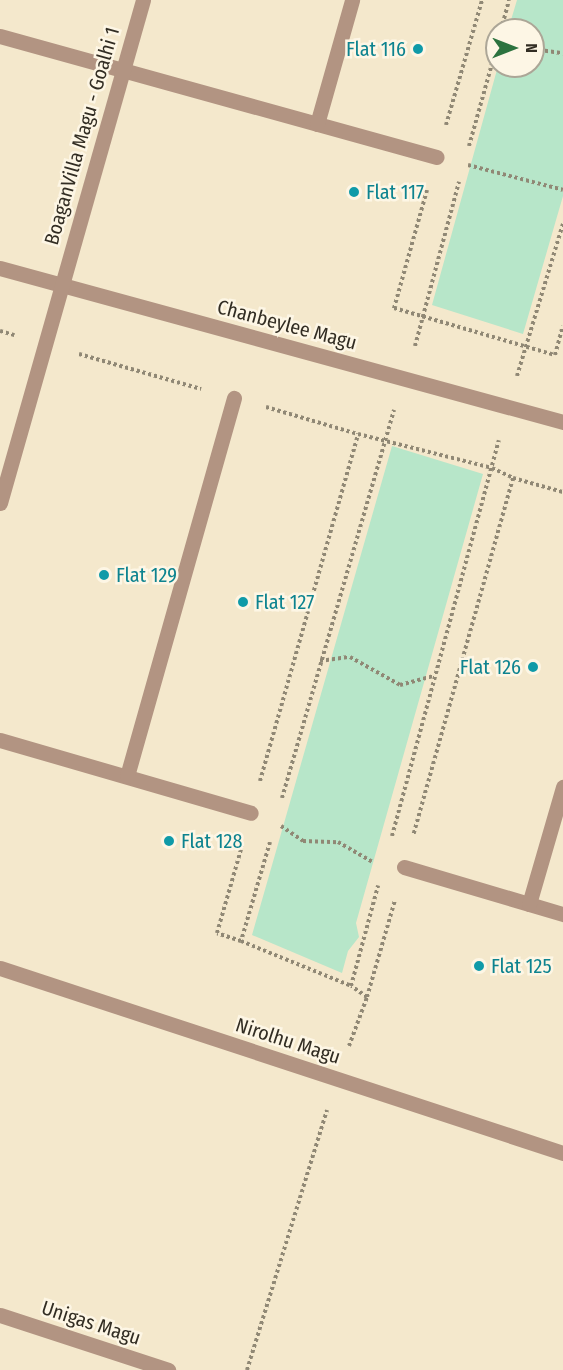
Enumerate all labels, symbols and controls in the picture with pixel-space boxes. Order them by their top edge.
north arrow [485,18,545,78]
street label: BoaganVilla Magu - Goalhi 1 [39,24,125,248]
place label: Flat 116 [346,37,406,61]
marker: Flat 116 [411,42,425,56]
text: N [522,43,541,53]
place label: Flat 117 [366,180,424,204]
marker: Flat 117 [347,185,361,199]
street label: Chanbeylee Magu [215,295,359,355]
place label: Flat 129 [116,563,177,587]
marker: Flat 129 [97,568,111,582]
place label: Flat 127 [255,590,314,614]
marker: Flat 127 [236,595,250,609]
place label: Flat 126 [460,655,521,679]
marker: Flat 126 [526,660,540,674]
place label: Flat 128 [181,829,242,853]
marker: Flat 128 [162,834,176,848]
place label: Flat 125 [491,954,552,978]
marker: Flat 125 [472,959,486,973]
street label: Nirolhu Magu [233,1013,343,1069]
street label: Unigas Magu [38,1296,144,1350]

